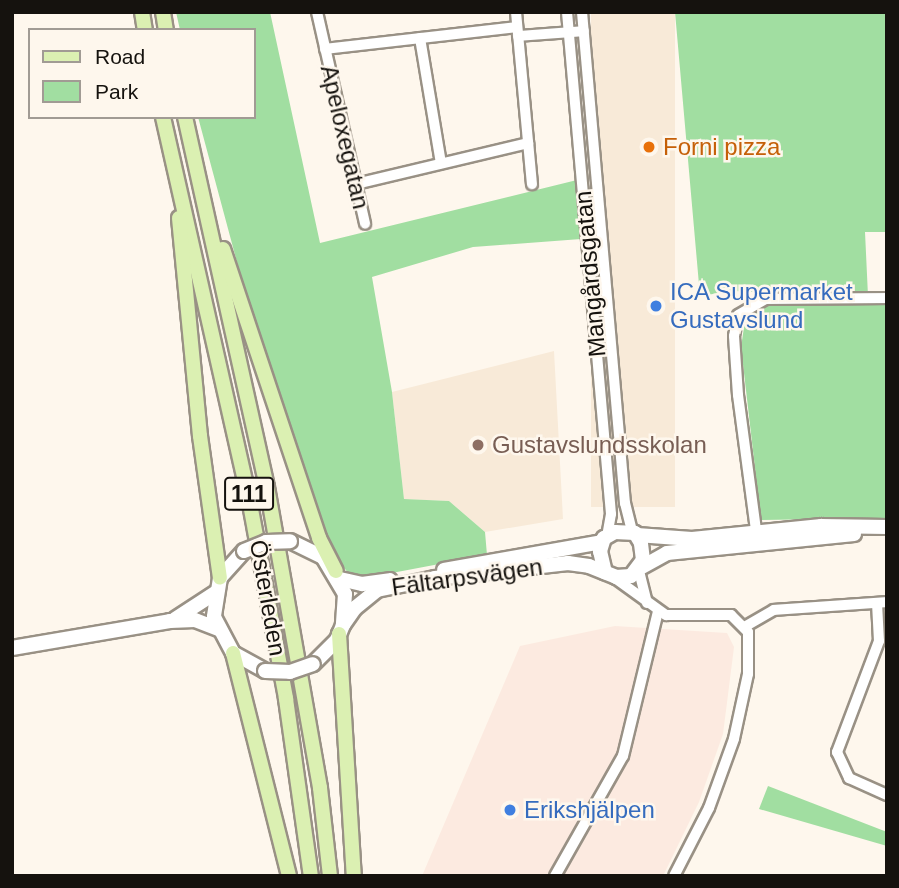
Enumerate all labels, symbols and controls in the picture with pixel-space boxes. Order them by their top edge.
legend [28,28,256,119]
text: Road [95,45,145,68]
street label: Apeloxegatan [314,62,376,212]
text: Park [95,80,138,103]
place label: Forni pizza [663,133,780,161]
marker: Forni pizza [641,139,657,155]
street label: Mangårdsgatan [568,190,612,358]
place label: ICA Supermarket Gustavslund [670,278,854,334]
marker: ICA Supermarket Gustavslund [648,298,664,314]
place label: Gustavslundsskolan [492,431,707,459]
marker: Gustavslundsskolan [470,437,486,453]
road number: 111 [223,474,275,514]
street label: Österleden [244,538,292,658]
street label: Fältarpsvägen [390,552,544,602]
place label: Erikshjälpen [524,796,655,824]
marker: Erikshjälpen [502,802,518,818]

